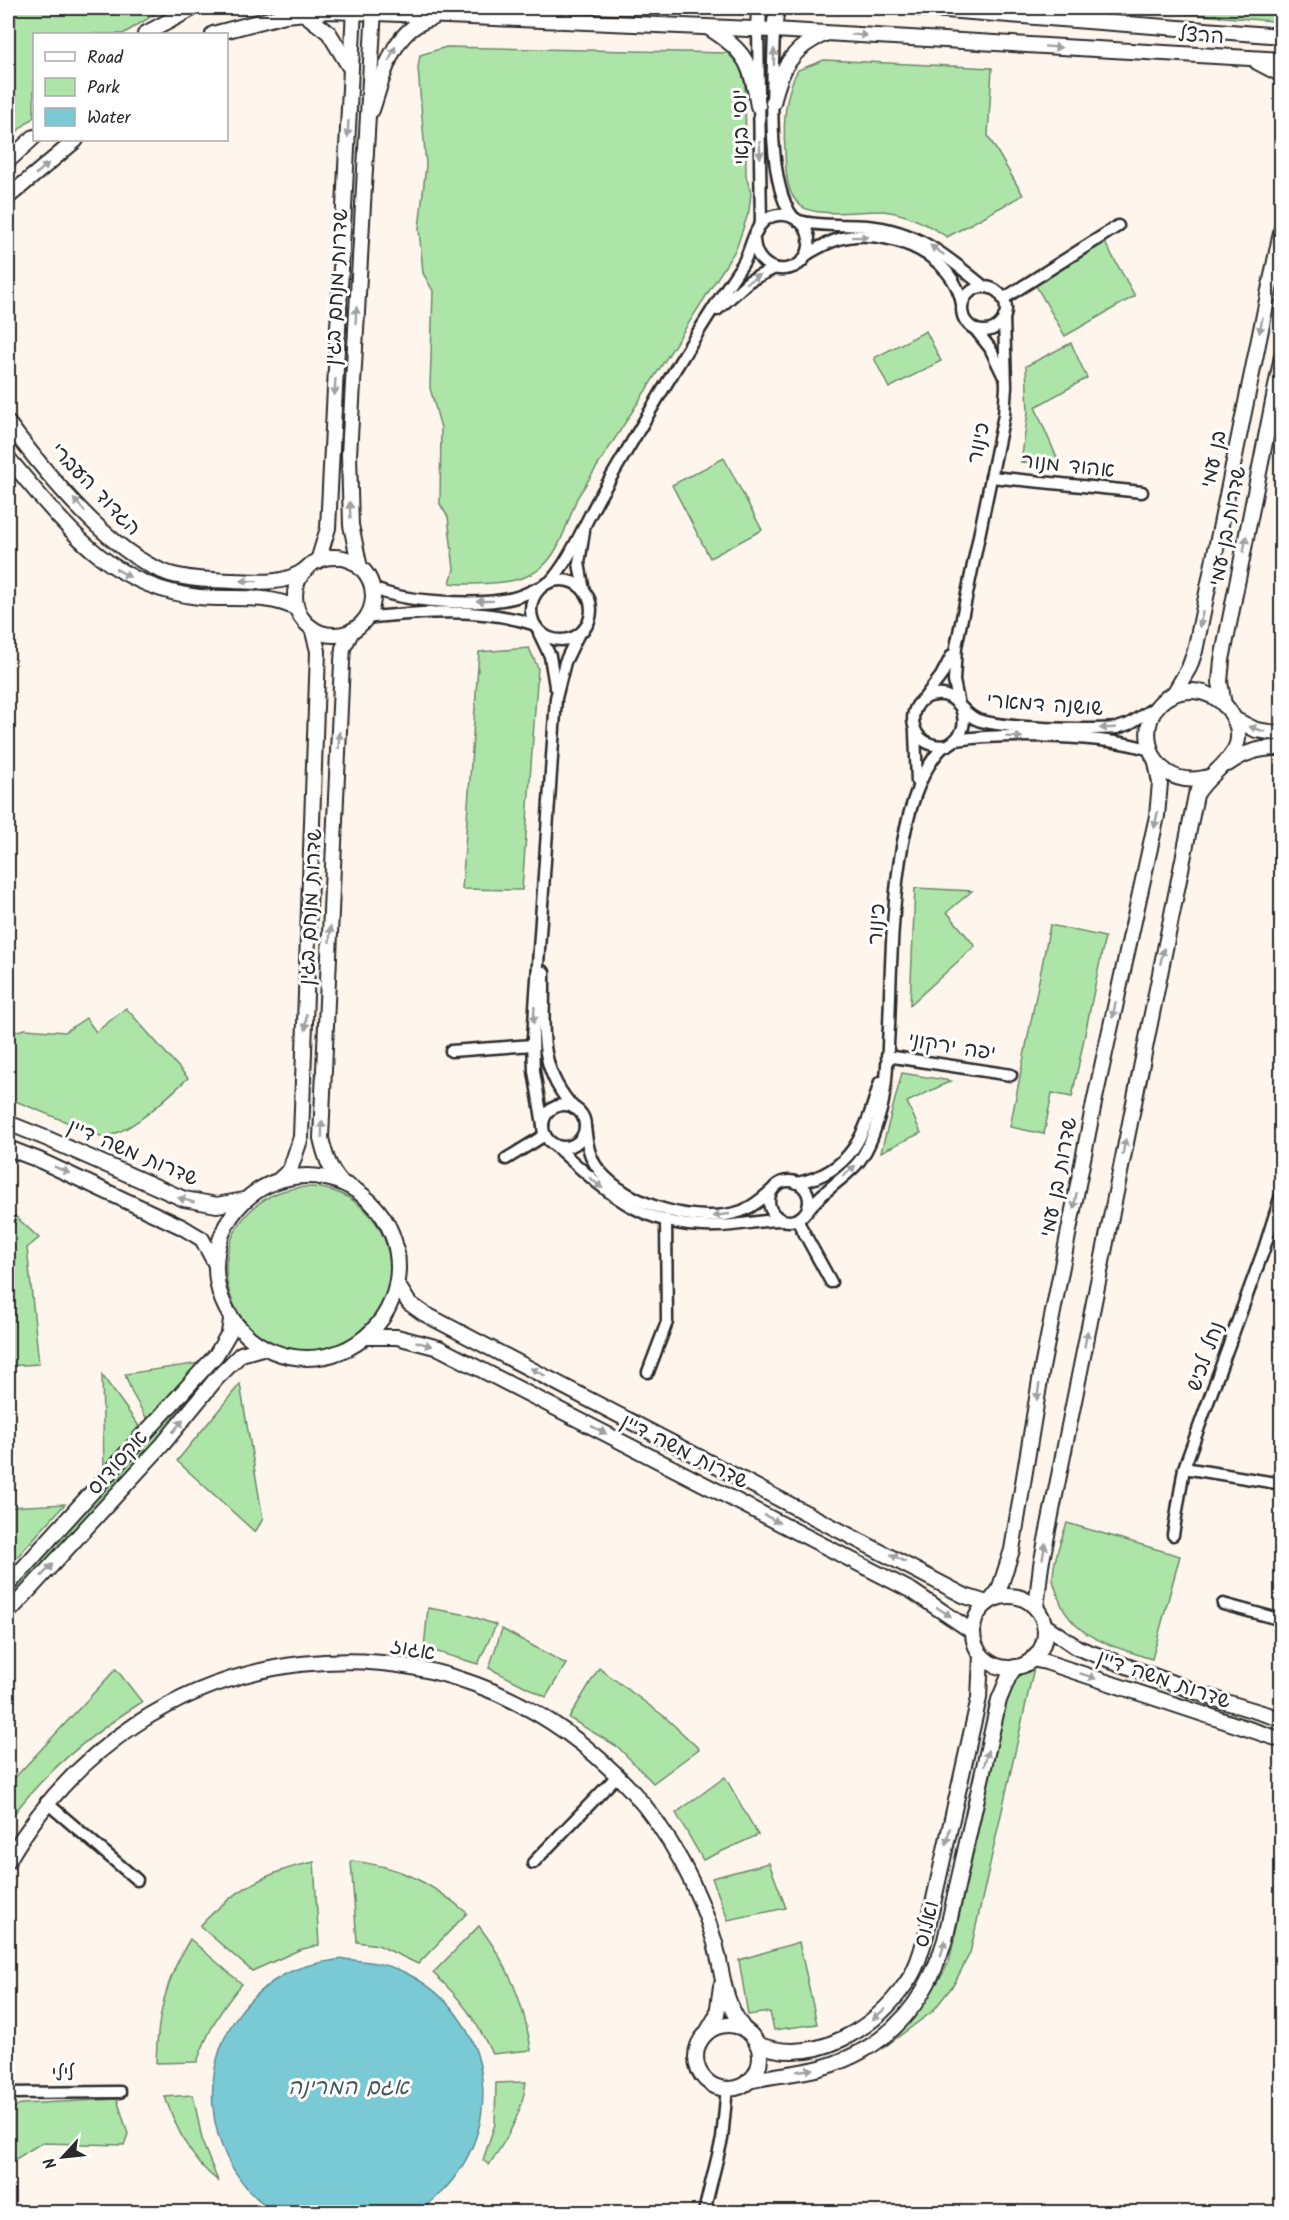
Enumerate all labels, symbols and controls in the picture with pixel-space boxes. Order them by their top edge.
street label: הרצל [1177,19,1225,54]
one-way arrow [849,30,868,40]
legend [33,33,228,141]
one-way arrow [1044,42,1063,52]
text: Road [87,44,124,73]
one-way arrow [387,44,397,62]
one-way arrow [769,48,779,67]
text: Park [87,74,120,103]
street label: יוסי בנאי [724,89,759,165]
text: Water [87,104,132,133]
one-way arrow [343,119,353,138]
one-way arrow [756,141,765,160]
one-way arrow [34,163,49,176]
street label: שדרות מנחם בגין [317,208,358,366]
one-way arrow [850,232,869,242]
one-way arrow [930,244,946,256]
one-way arrow [744,274,761,285]
one-way arrow [351,306,361,325]
one-way arrow [1256,316,1266,334]
one-way arrow [330,377,339,396]
street label: כינור [959,420,1000,467]
street label: בן עמי [1192,428,1237,491]
street label: הגדוד העברי [42,436,148,544]
street label: אהוד מנור [1020,445,1116,488]
street label: שדרות בן עמי [1201,463,1256,589]
one-way arrow [72,498,86,513]
one-way arrow [346,501,355,520]
one-way arrow [1241,534,1250,553]
one-way arrow [115,568,132,578]
one-way arrow [239,576,258,586]
one-way arrow [476,596,495,606]
one-way arrow [1196,610,1206,628]
street label: שושנה דמארי [985,685,1104,726]
one-way arrow [1098,723,1117,732]
one-way arrow [1248,723,1266,733]
one-way arrow [334,730,343,749]
one-way arrow [1005,732,1024,741]
one-way arrow [1150,810,1160,829]
street label: שדרות מנחם בגין [291,828,332,986]
street label: כינור [860,902,895,946]
one-way arrow [326,925,335,944]
one-way arrow [1158,947,1167,966]
one-way arrow [1109,1001,1118,1020]
one-way arrow [529,1005,538,1024]
one-way arrow [301,1013,311,1032]
street label: יפה ירקוני [906,1024,998,1071]
street label: שדרות משה דיין [62,1111,203,1196]
street label: שדרות בן עמי [1032,1114,1087,1240]
one-way arrow [317,1120,327,1139]
one-way arrow [1120,1138,1129,1157]
one-way arrow [53,1165,71,1175]
one-way arrow [841,1165,856,1178]
one-way arrow [588,1177,604,1190]
one-way arrow [1070,1192,1079,1211]
one-way arrow [177,1194,195,1204]
one-way arrow [711,1210,730,1220]
street label: נחל לכיש [1179,1317,1234,1396]
one-way arrow [1082,1329,1091,1348]
one-way arrow [415,1340,433,1349]
one-way arrow [529,1367,546,1377]
one-way arrow [1033,1383,1042,1402]
street label: שדרות משה דיין [615,1406,754,1499]
one-way arrow [171,1419,184,1434]
street label: אקסודוס [80,1423,157,1503]
one-way arrow [590,1426,607,1435]
one-way arrow [764,1515,781,1524]
one-way arrow [1040,1541,1049,1560]
one-way arrow [889,1553,906,1563]
one-way arrow [40,1563,53,1578]
one-way arrow [936,1606,952,1617]
street label: אגוז [388,1630,438,1671]
street label: שדרות משה דיין [1092,1642,1235,1719]
one-way arrow [1079,1671,1097,1681]
one-way arrow [982,1748,991,1767]
one-way arrow [943,1826,952,1845]
street label: ואלוס [906,1898,949,1951]
one-way arrow [939,1939,948,1957]
one-way arrow [872,2007,887,2021]
street label: לילי [51,2058,76,2091]
one-way arrow [796,2066,815,2075]
water label: אגם המרינה [288,2071,410,2106]
north arrow [33,2127,93,2187]
text: N [38,2153,64,2173]

